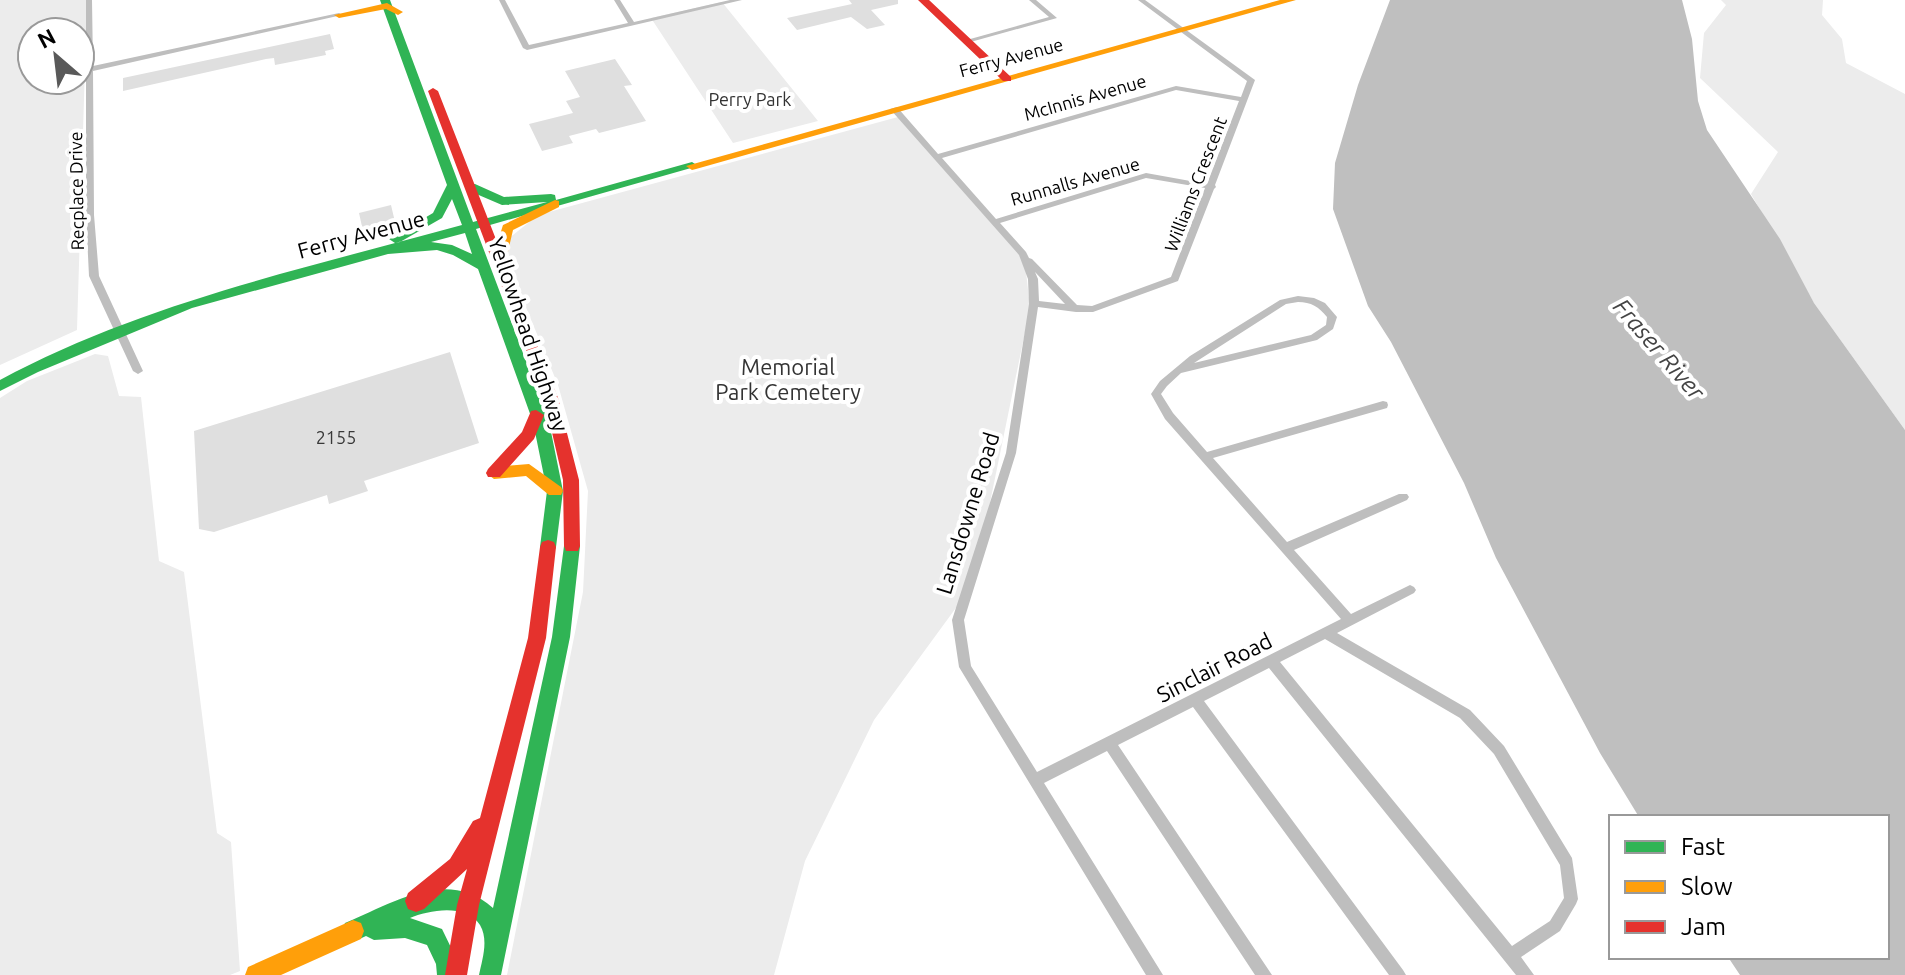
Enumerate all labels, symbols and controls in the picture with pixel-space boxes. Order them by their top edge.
north arrow [16,16,96,96]
text: N [33,23,59,53]
street label: Ferry Avenue [957,34,1065,80]
street label: McInnis Avenue [1022,70,1148,124]
park label: Perry Park [709,89,791,109]
street label: Williams Crescent [1160,114,1230,254]
street label: Recplace Drive [65,131,87,251]
street label: Runnalls Avenue [1008,153,1142,209]
street label: Ferry Avenue [295,205,427,263]
street label: Yellowhead Highway [484,233,574,435]
water label: Fraser River [1608,293,1711,406]
park label: Memorial Park Cemetery [715,354,861,404]
house number: 2155 [316,427,356,447]
street label: Lansdowne Road [931,429,1003,597]
street label: Sinclair Road [1152,627,1276,707]
legend [1609,815,1889,959]
text: Fast [1681,833,1725,860]
text: Slow [1681,873,1733,900]
text: Jam [1681,913,1726,940]

